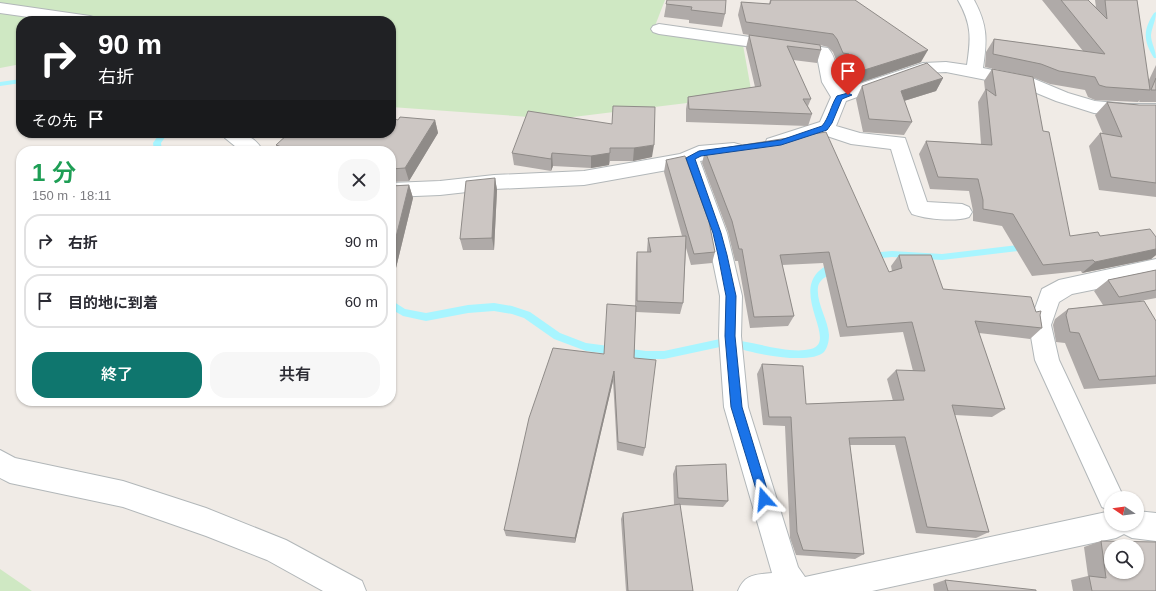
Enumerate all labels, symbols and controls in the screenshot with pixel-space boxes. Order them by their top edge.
text: 90 m [98,29,162,60]
icon: right [32,32,84,84]
pin [831,54,865,95]
icon: arrive [837,60,859,82]
text: 右折 [98,67,134,87]
icon: arrive [85,108,107,130]
text: その先 [32,112,77,129]
text: 1 分 [32,159,76,186]
button: close [338,159,380,201]
text: 150 m · 18:11 [32,188,111,203]
icon: right [34,230,56,252]
text: 90 m [345,233,378,250]
text: 右折 [68,234,98,251]
icon: arrive [34,290,56,312]
text: 60 m [345,293,378,310]
text: 目的地に到着 [68,294,158,311]
button: 終了 [32,352,202,398]
button: 共有 [210,352,380,398]
position arrow [743,478,785,520]
north arrow [1104,491,1144,531]
map controls [1104,491,1144,579]
button: search [1104,539,1144,579]

